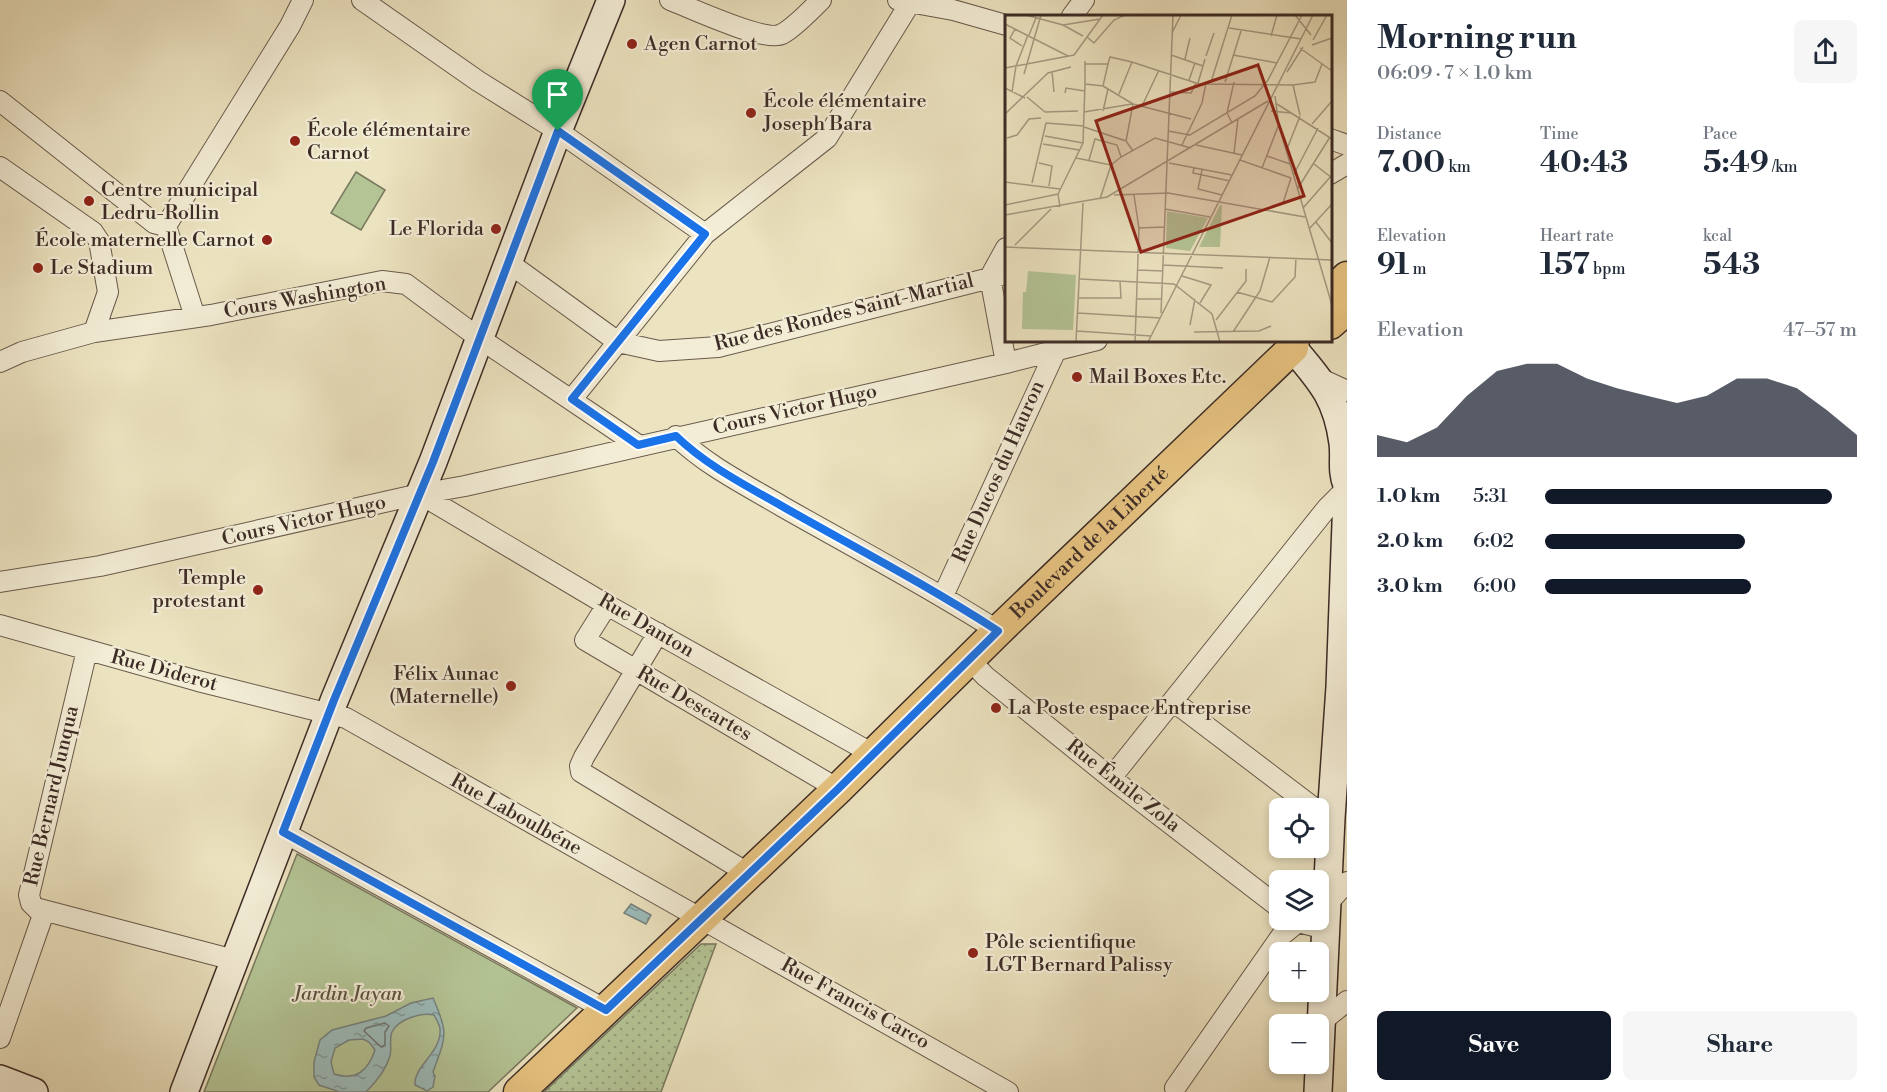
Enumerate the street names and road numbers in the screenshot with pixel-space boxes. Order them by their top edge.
street label: Rue des Rondes Saint-Martial [712,269,977,357]
street label: Cours Washington [222,271,388,325]
street label: Rue Ducos du Hauron [948,377,1050,567]
street label: Cours Victor Hugo [711,379,879,441]
street label: Boulevard de la Liberté [1005,461,1174,625]
street label: Cours Victor Hugo [220,490,388,552]
street label: Rue Danton [593,588,699,664]
street label: Rue Diderot [108,645,220,697]
street label: Rue Descartes [632,661,756,747]
street label: Rue Bernard Junqua [19,703,85,889]
street label: Rue Émile Zola [1061,733,1186,839]
street label: Rue Laboulbéne [446,769,586,861]
street label: Rue Francis Carco [776,953,934,1055]

